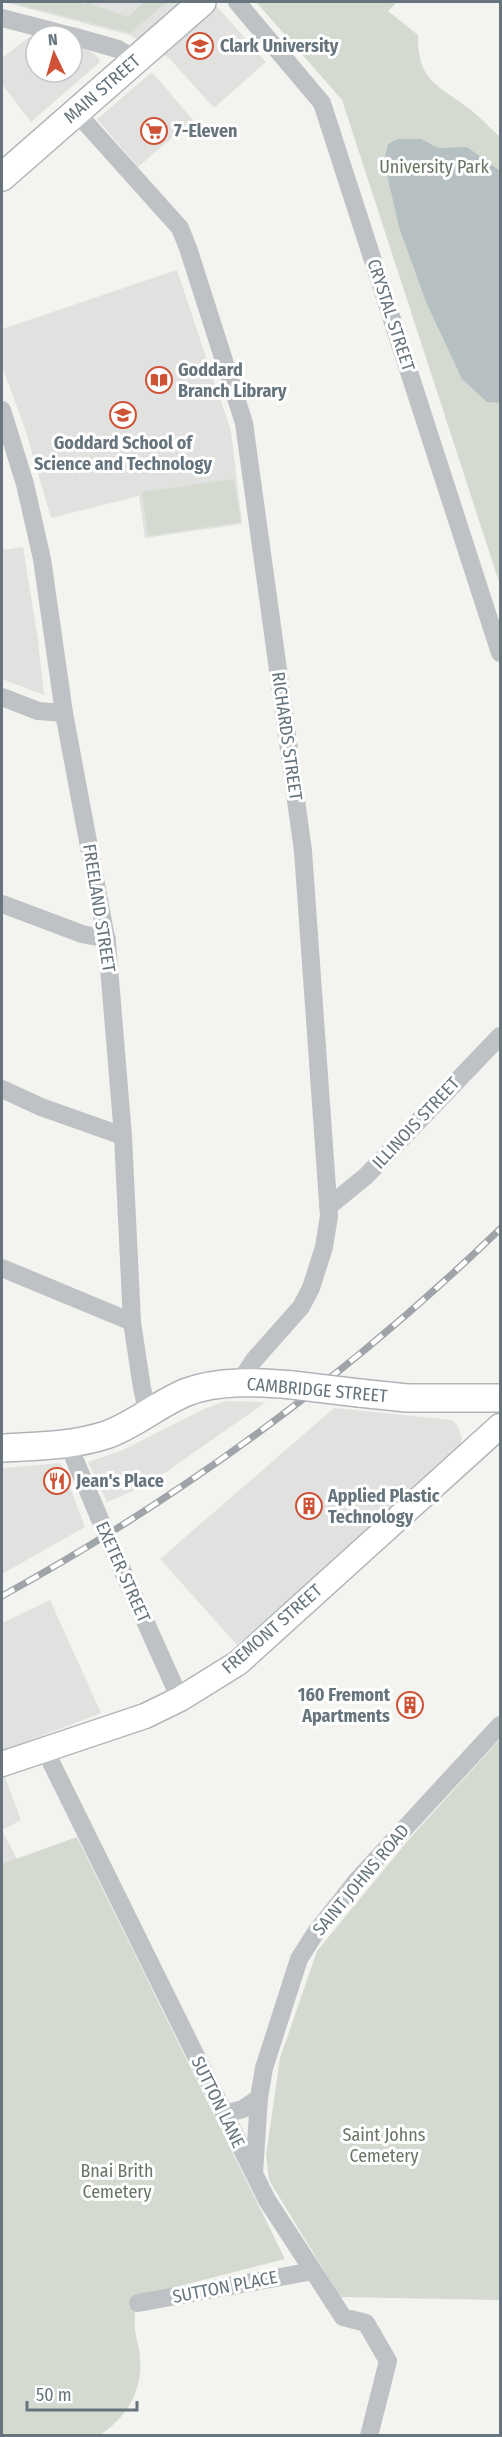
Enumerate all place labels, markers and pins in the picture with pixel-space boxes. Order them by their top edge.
school or university icon: Clark University [185,31,215,61]
place label: Clark University [220,35,339,57]
supermarket icon: 7-Eleven [139,116,169,146]
place label: 7-Eleven [174,120,237,142]
place label: Goddard Branch Library [178,359,287,402]
library icon: Goddard Branch Library [144,365,174,395]
school or university icon: Goddard School of Science and Technology [108,400,138,430]
place label: Goddard School of Science and Technology [34,432,212,475]
restaurant icon: Jean's Place [42,1466,72,1496]
place label: Jean's Place [75,1470,164,1492]
place label: Applied Plastic Technology [327,1485,440,1528]
building icon: Applied Plastic Technology [294,1491,324,1521]
place label: 160 Fremont Apartments [298,1684,391,1727]
building icon: 160 Fremont Apartments [395,1690,425,1720]

